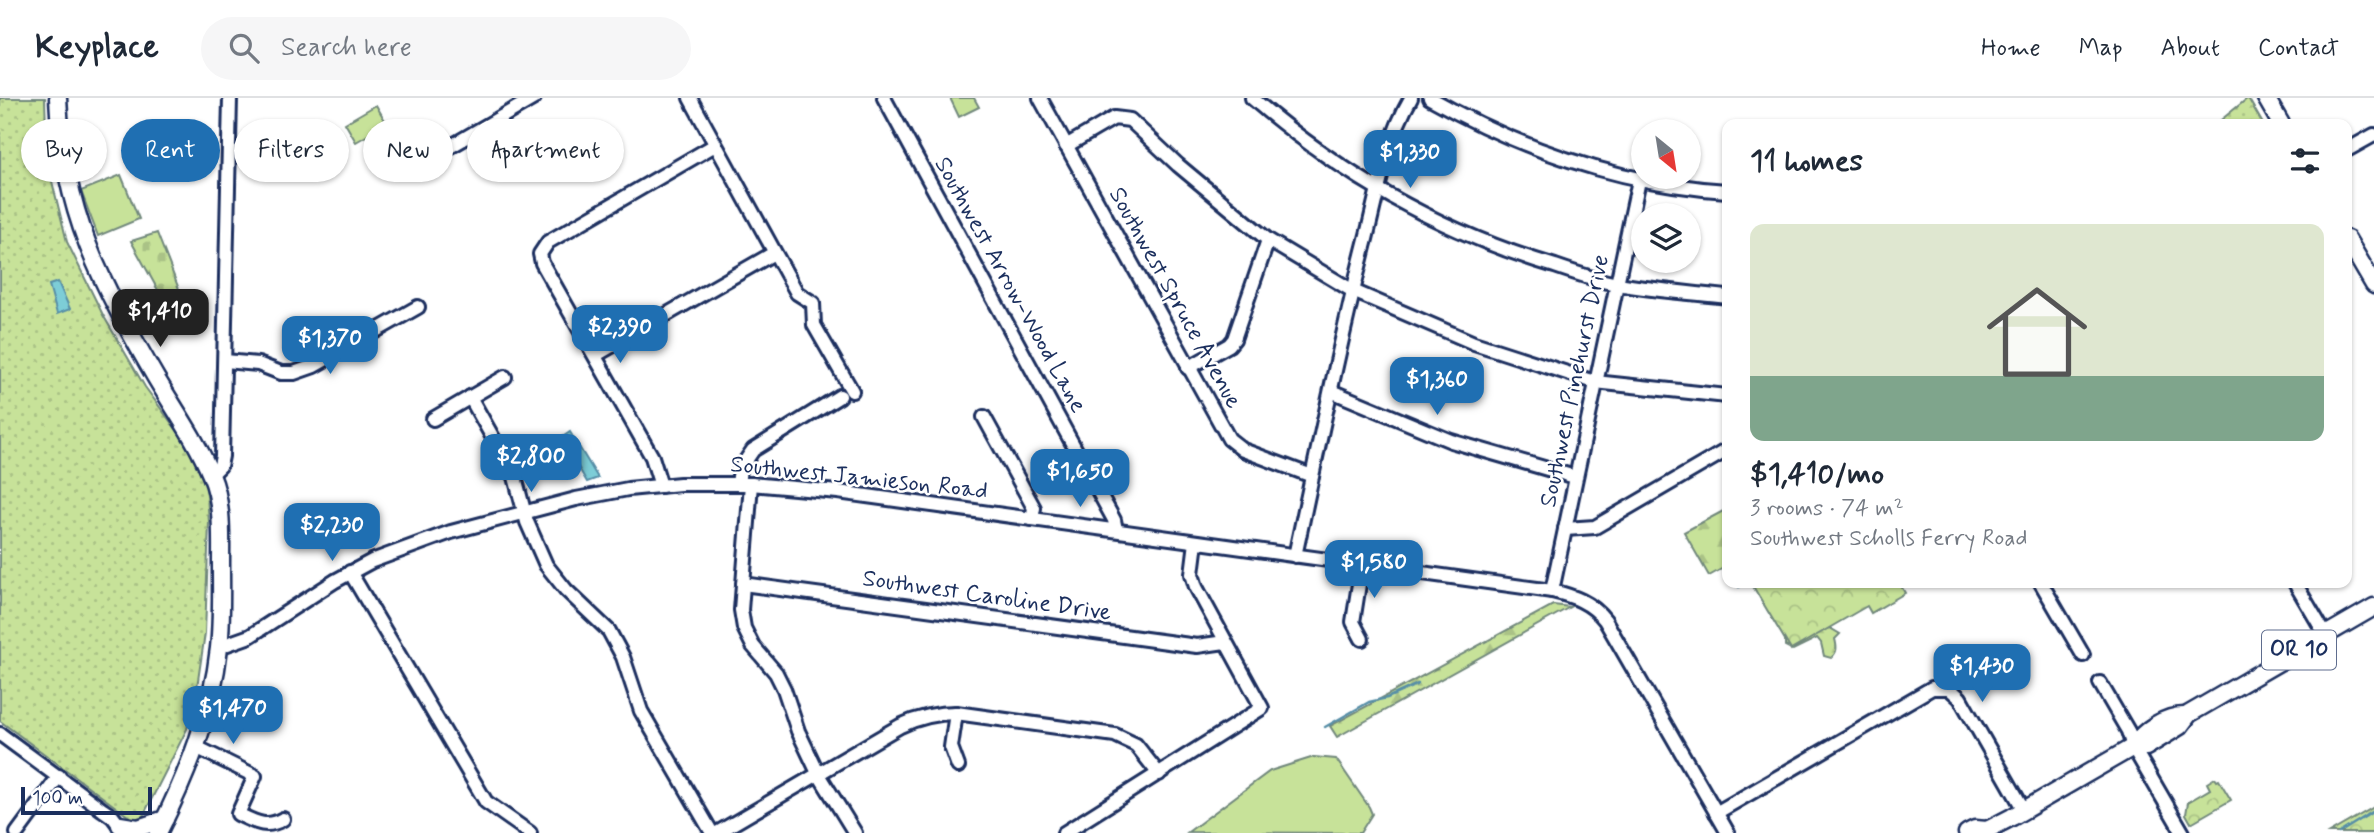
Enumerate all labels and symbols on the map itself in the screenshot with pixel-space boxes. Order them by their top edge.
north arrow [1631,119,1701,189]
pin: $1,330 [1353,130,1467,190]
street label: Southwest Arrow-Wood Lane [927,151,1093,419]
street label: Southwest Spruce Avenue [1101,182,1249,414]
street label: Southwest Pinehurst Drive [1533,252,1617,510]
pin: $1,410 [103,289,217,349]
pin: $2,390 [563,306,677,365]
pin: $1,370 [273,316,387,376]
pin: $1,360 [1380,358,1494,417]
pin: $2,800 [474,434,588,494]
street label: Southwest Jamieson Road [729,449,989,507]
pin: $1,650 [1023,450,1137,509]
pin: $2,230 [275,504,389,563]
pin: $1,580 [1317,540,1431,600]
street label: Southwest Caroline Drive [861,563,1113,629]
road number: OR 10 [2262,630,2336,670]
pin: $1,430 [1925,644,2039,704]
pin: $1,470 [176,686,290,746]
scale bar [21,784,152,816]

